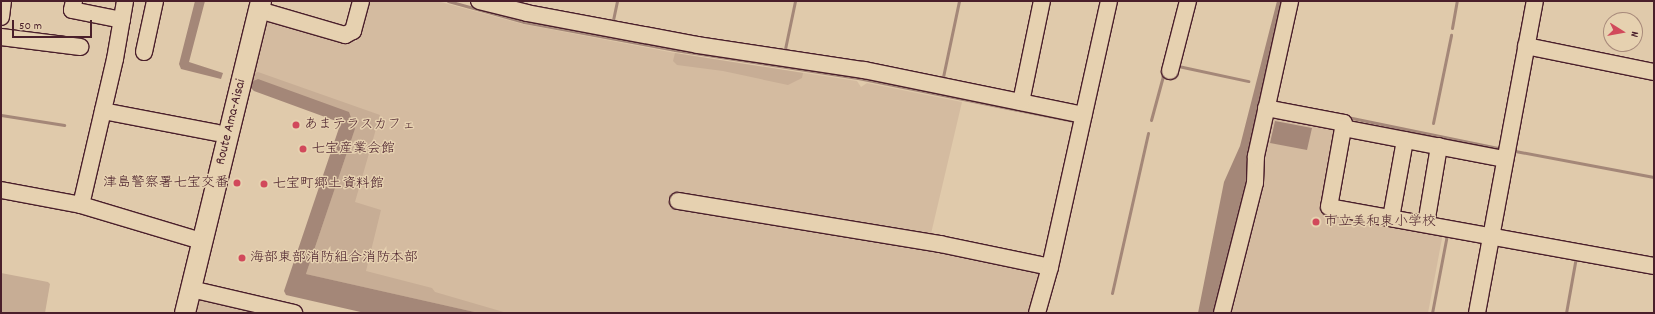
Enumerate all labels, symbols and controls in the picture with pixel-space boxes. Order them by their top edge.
scale bar [14,12,94,38]
north arrow [1603,12,1643,52]
text: 50 m [19,18,42,35]
text: N [1625,30,1642,38]
street label: Route Ama-Aisai [212,78,250,166]
place label: あまテラスカフェ [304,117,416,133]
marker: あまテラスカフェ [291,120,301,130]
place label: 七宝産業会館 [311,141,395,157]
marker: 七宝産業会館 [298,144,308,154]
place label: 津島警察署七宝交番 [103,175,229,191]
place label: 七宝町郷土資料館 [272,176,384,192]
marker: 津島警察署七宝交番 [232,178,242,188]
marker: 七宝町郷土資料館 [259,179,269,189]
place label: 市立美和東小学校 [1324,214,1436,230]
marker: 市立美和東小学校 [1311,217,1321,227]
place label: 海部東部消防組合消防本部 [250,250,418,266]
marker: 海部東部消防組合消防本部 [237,253,247,263]

